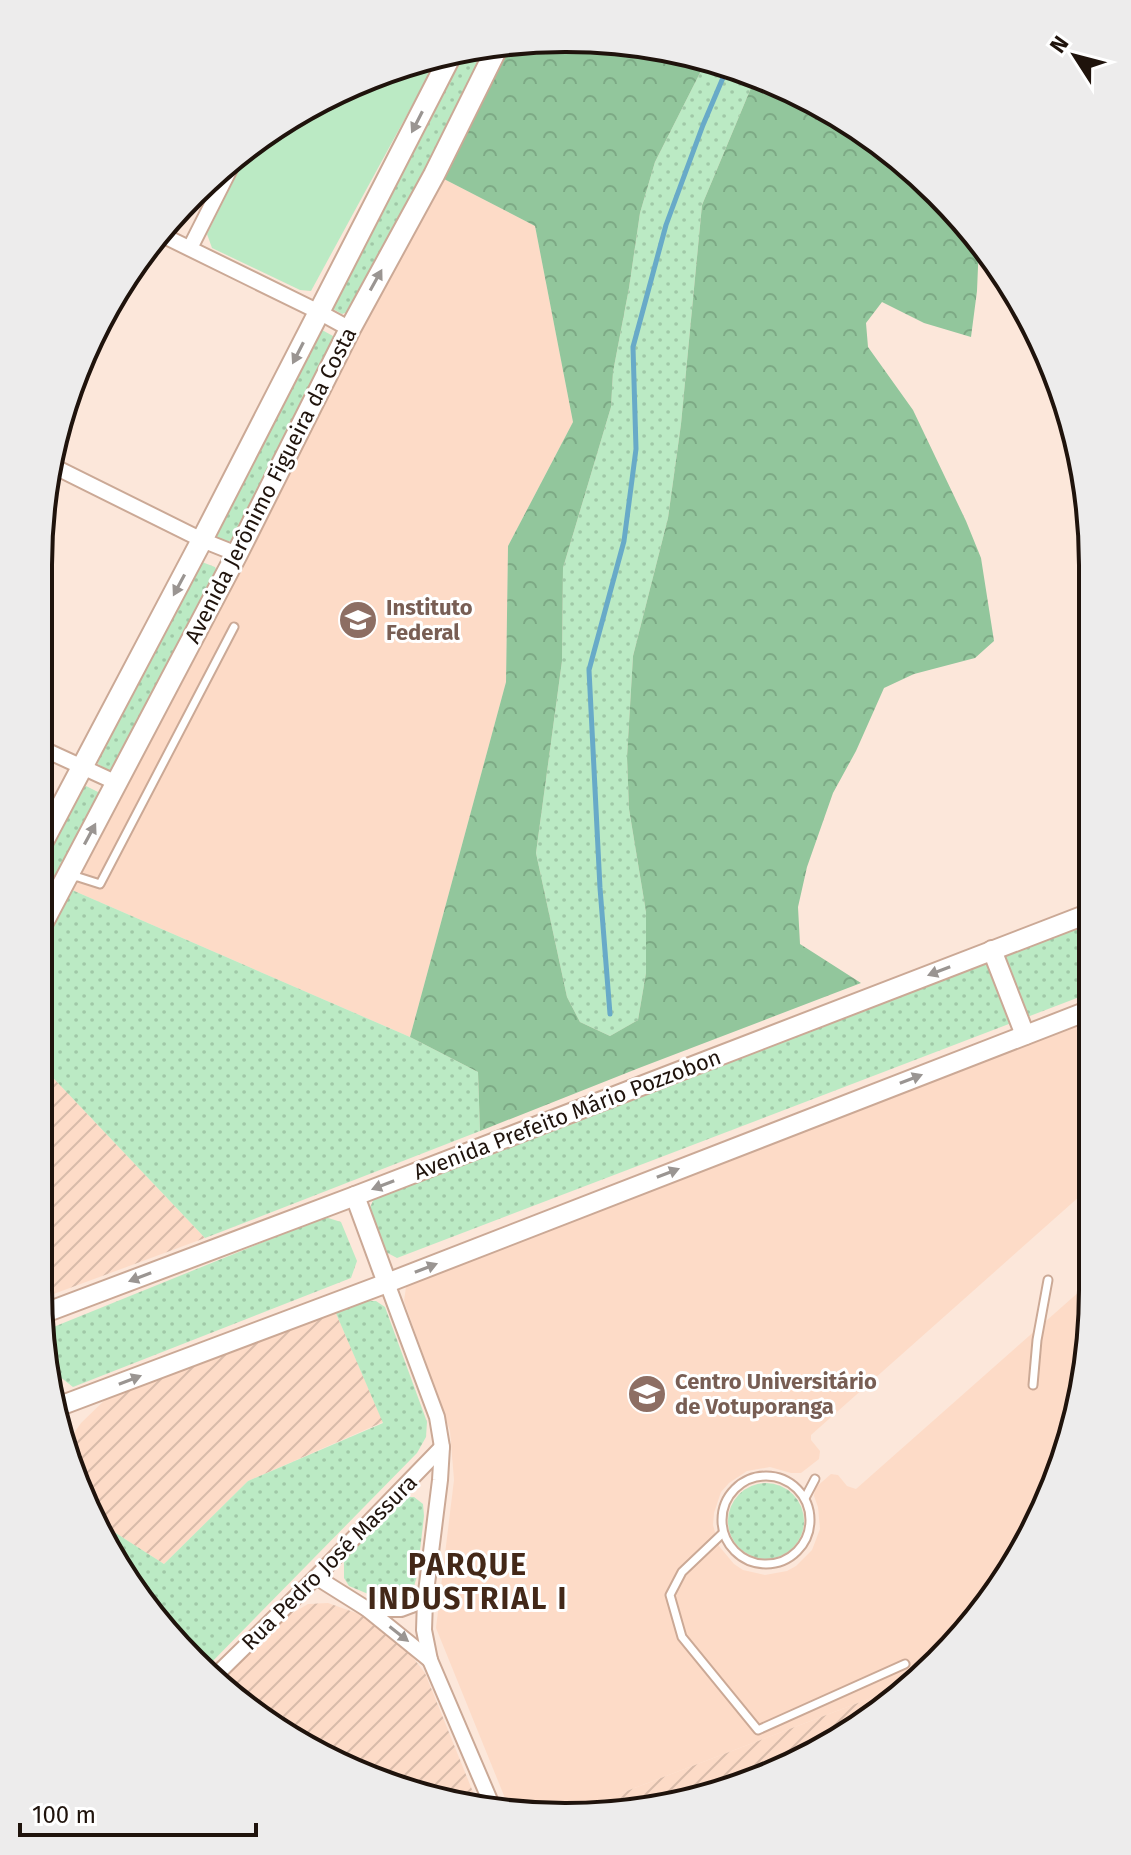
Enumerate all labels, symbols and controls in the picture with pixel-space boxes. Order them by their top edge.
north arrow [1035,16,1115,96]
text: N [1044,31,1074,58]
one-way arrow [410,111,423,134]
one-way arrow [369,269,383,291]
street label: Avenida Jerônimo Figueira da Costa [179,323,362,648]
one-way arrow [291,342,304,365]
one-way arrow [172,573,185,596]
place label: Instituto Federal [386,594,473,646]
school or university icon: Instituto Federal [337,599,379,641]
one-way arrow [83,823,96,846]
one-way arrow [927,965,951,978]
street label: Avenida Prefeito Mário Pozzobon [410,1043,725,1186]
one-way arrow [899,1072,923,1085]
one-way arrow [656,1167,680,1180]
one-way arrow [371,1179,395,1192]
one-way arrow [414,1261,438,1274]
one-way arrow [128,1271,152,1284]
place label: Centro Universitário de Votuporanga [675,1368,877,1420]
one-way arrow [118,1373,142,1386]
school or university icon: Centro Universitário de Votuporanga [626,1373,668,1415]
street label: Rua Pedro José Massura [236,1469,423,1656]
district label: PARQUE INDUSTRIAL I [368,1547,568,1617]
one-way arrow [389,1625,409,1642]
scale bar [20,1787,256,1837]
text: 100 m [32,1801,96,1829]

